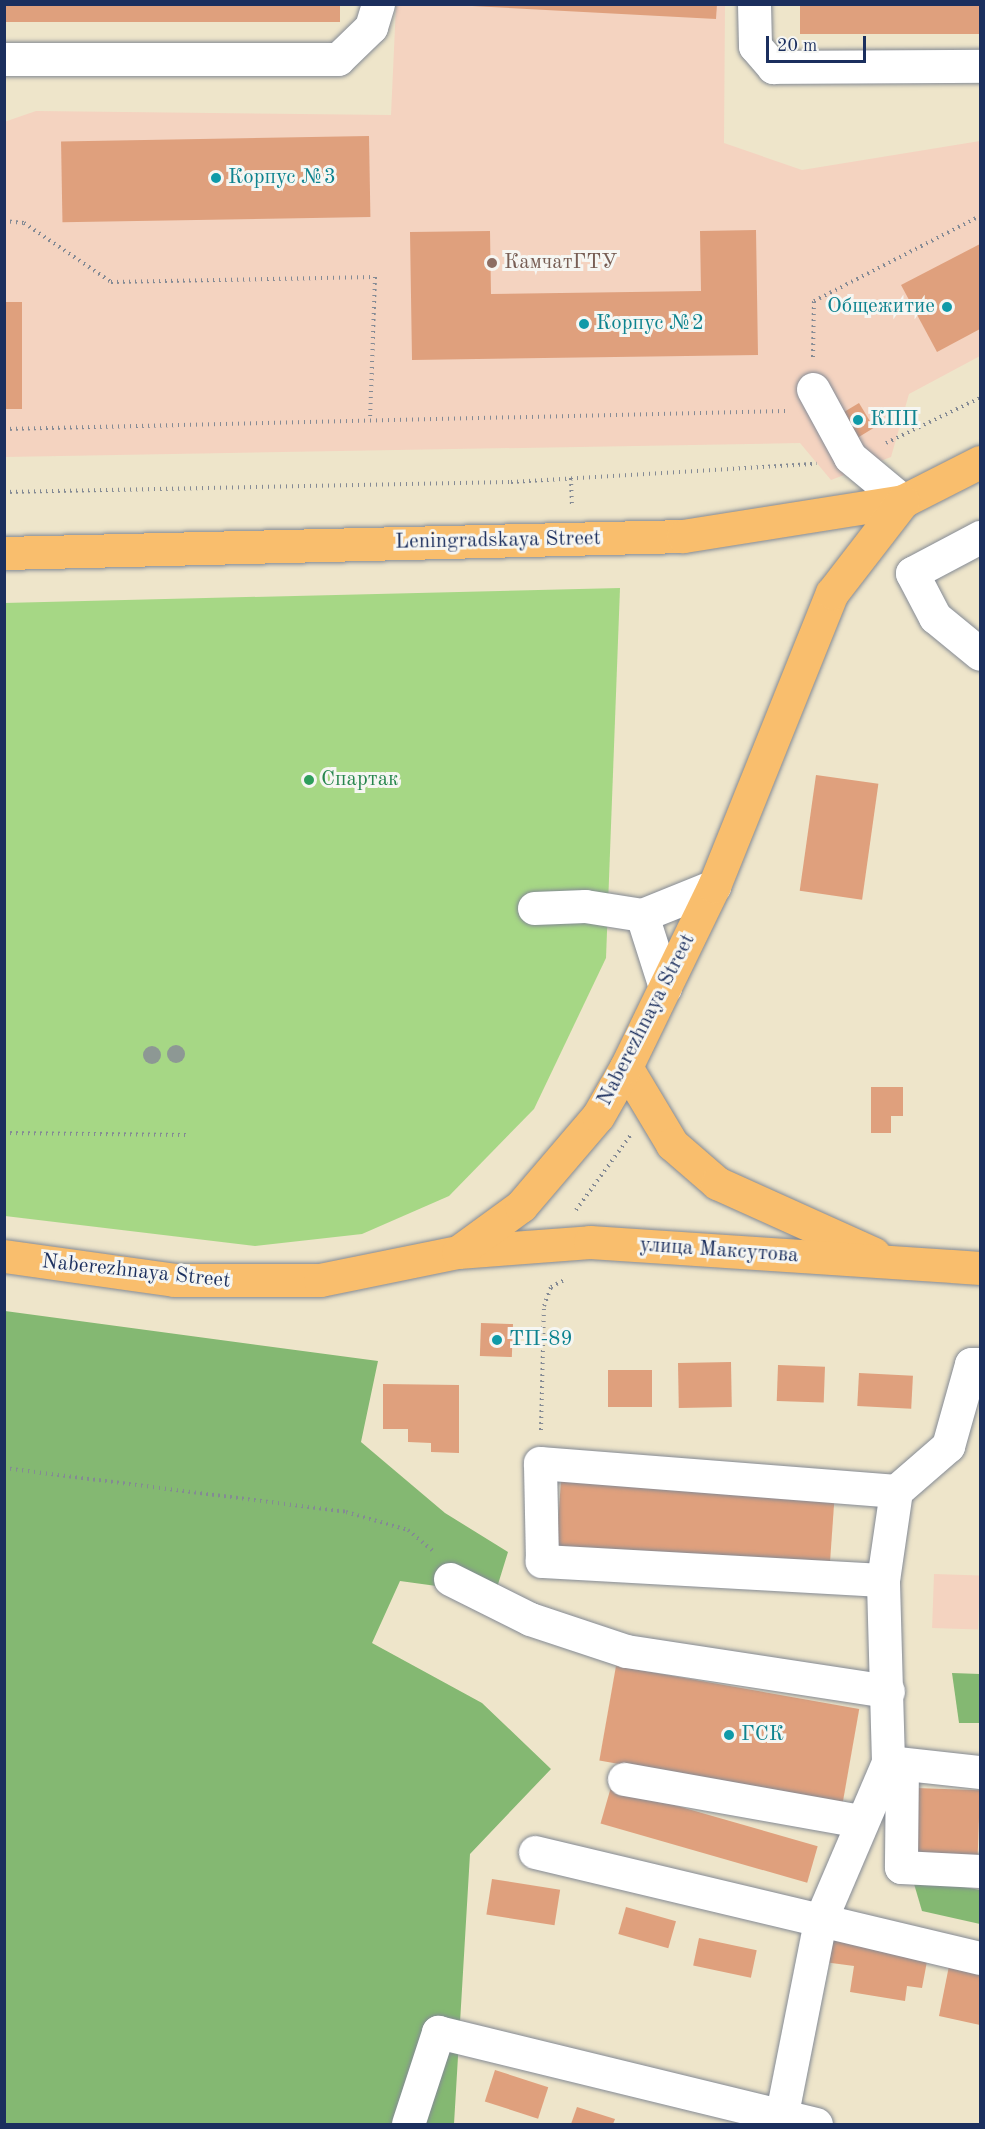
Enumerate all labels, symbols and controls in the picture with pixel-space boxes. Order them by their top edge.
scale bar [769,24,870,62]
text: 20 m [777,37,817,55]
place label: Корпус №3 [228,165,336,191]
marker: Корпус №3 [209,171,223,185]
place label: КамчатГТУ [504,250,617,276]
marker: КамчатГТУ [485,256,499,270]
place label: Общежитие [827,294,935,320]
marker: Общежитие [940,300,954,314]
place label: Корпус №2 [596,311,704,337]
marker: Корпус №2 [577,317,591,331]
place label: КПП [870,407,918,433]
marker: КПП [851,413,865,427]
street label: Leningradskaya Street [395,527,601,555]
place label: Спартак [321,767,399,793]
marker: Спартак [302,773,316,787]
street label: Naberezhnaya Street [593,930,701,1110]
street label: улица Максутова [639,1233,799,1269]
street label: Naberezhnaya Street [40,1250,232,1294]
place label: ТП-89 [509,1327,573,1353]
marker: ТП-89 [490,1333,504,1347]
place label: ГСК [741,1722,784,1748]
marker: ГСК [722,1728,736,1742]

